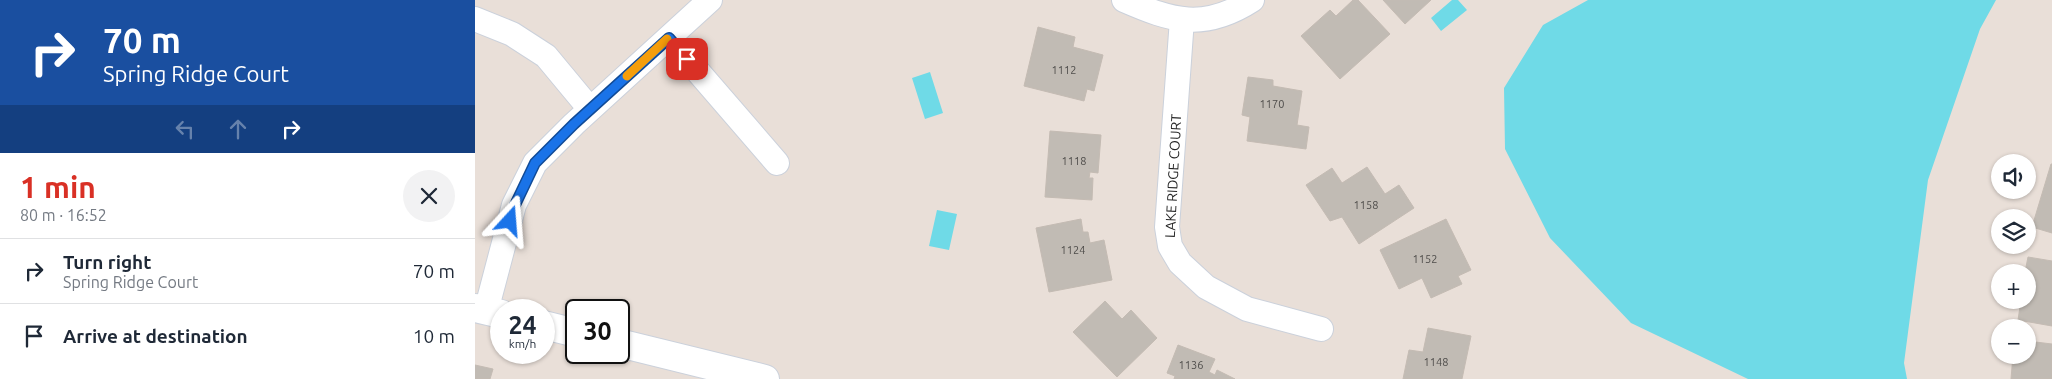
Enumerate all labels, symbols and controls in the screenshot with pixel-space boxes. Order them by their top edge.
icon: right [20,20,85,85]
text: 70 m [103,20,181,60]
pin [666,38,708,80]
icon: arrive [673,45,701,73]
text: Spring Ridge Court [103,61,289,86]
house number: 1112 [1052,64,1076,76]
house number: 1170 [1260,98,1284,110]
street label: LAKE RIDGE COURT [1162,113,1184,238]
icon: left [171,115,199,143]
icon: ahead [224,115,252,143]
icon: right [277,115,305,143]
map controls [1991,154,2036,364]
button: sound [1991,154,2036,199]
house number: 1118 [1062,155,1086,167]
text: 1 min [20,170,96,204]
button: close [403,170,455,222]
position arrow [483,194,535,246]
house number: 1158 [1354,199,1378,211]
text: 80 m · 16:52 [20,206,107,224]
button: layers [1991,209,2036,254]
house number: 1124 [1061,244,1085,256]
text: Turn right [63,251,151,273]
house number: 1152 [1413,253,1437,265]
icon: right [20,257,48,285]
text: 70 m [413,260,455,282]
button: + [1991,264,2036,309]
text: Spring Ridge Court [63,273,198,291]
speed limit sign: 30 [565,299,630,364]
text: 24 [508,311,537,339]
button: − [1991,319,2036,364]
icon: arrive [20,322,48,350]
text: Arrive at destination [63,325,248,347]
text: 10 m [413,325,455,347]
text: km/h [509,337,536,350]
house number: 1148 [1424,356,1448,368]
house number: 1136 [1179,359,1203,371]

